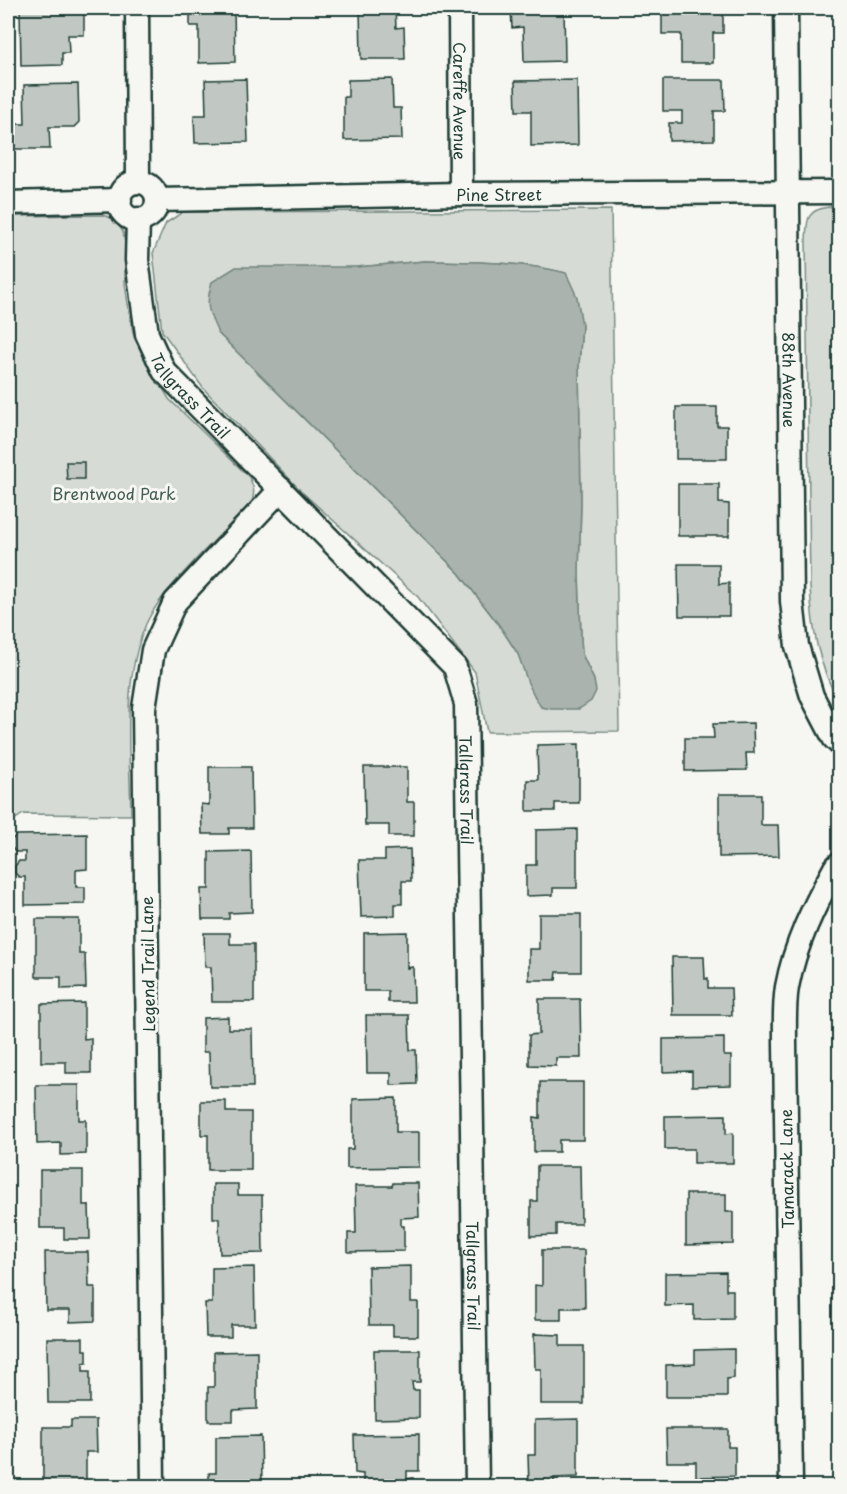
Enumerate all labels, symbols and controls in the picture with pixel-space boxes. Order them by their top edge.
street label: Careffe Avenue [448,42,473,160]
street label: Pine Street [456,182,542,206]
street label: 88th Avenue [777,332,802,428]
street label: Tallgrass Trail [145,349,236,444]
park label: Brentwood Park [52,481,176,505]
street label: Tallgrass Trail [454,735,480,845]
street label: Legend Trail Lane [134,896,160,1032]
street label: Tamarack Lane [773,1109,799,1229]
street label: Tallgrass Trail [461,1221,487,1331]

